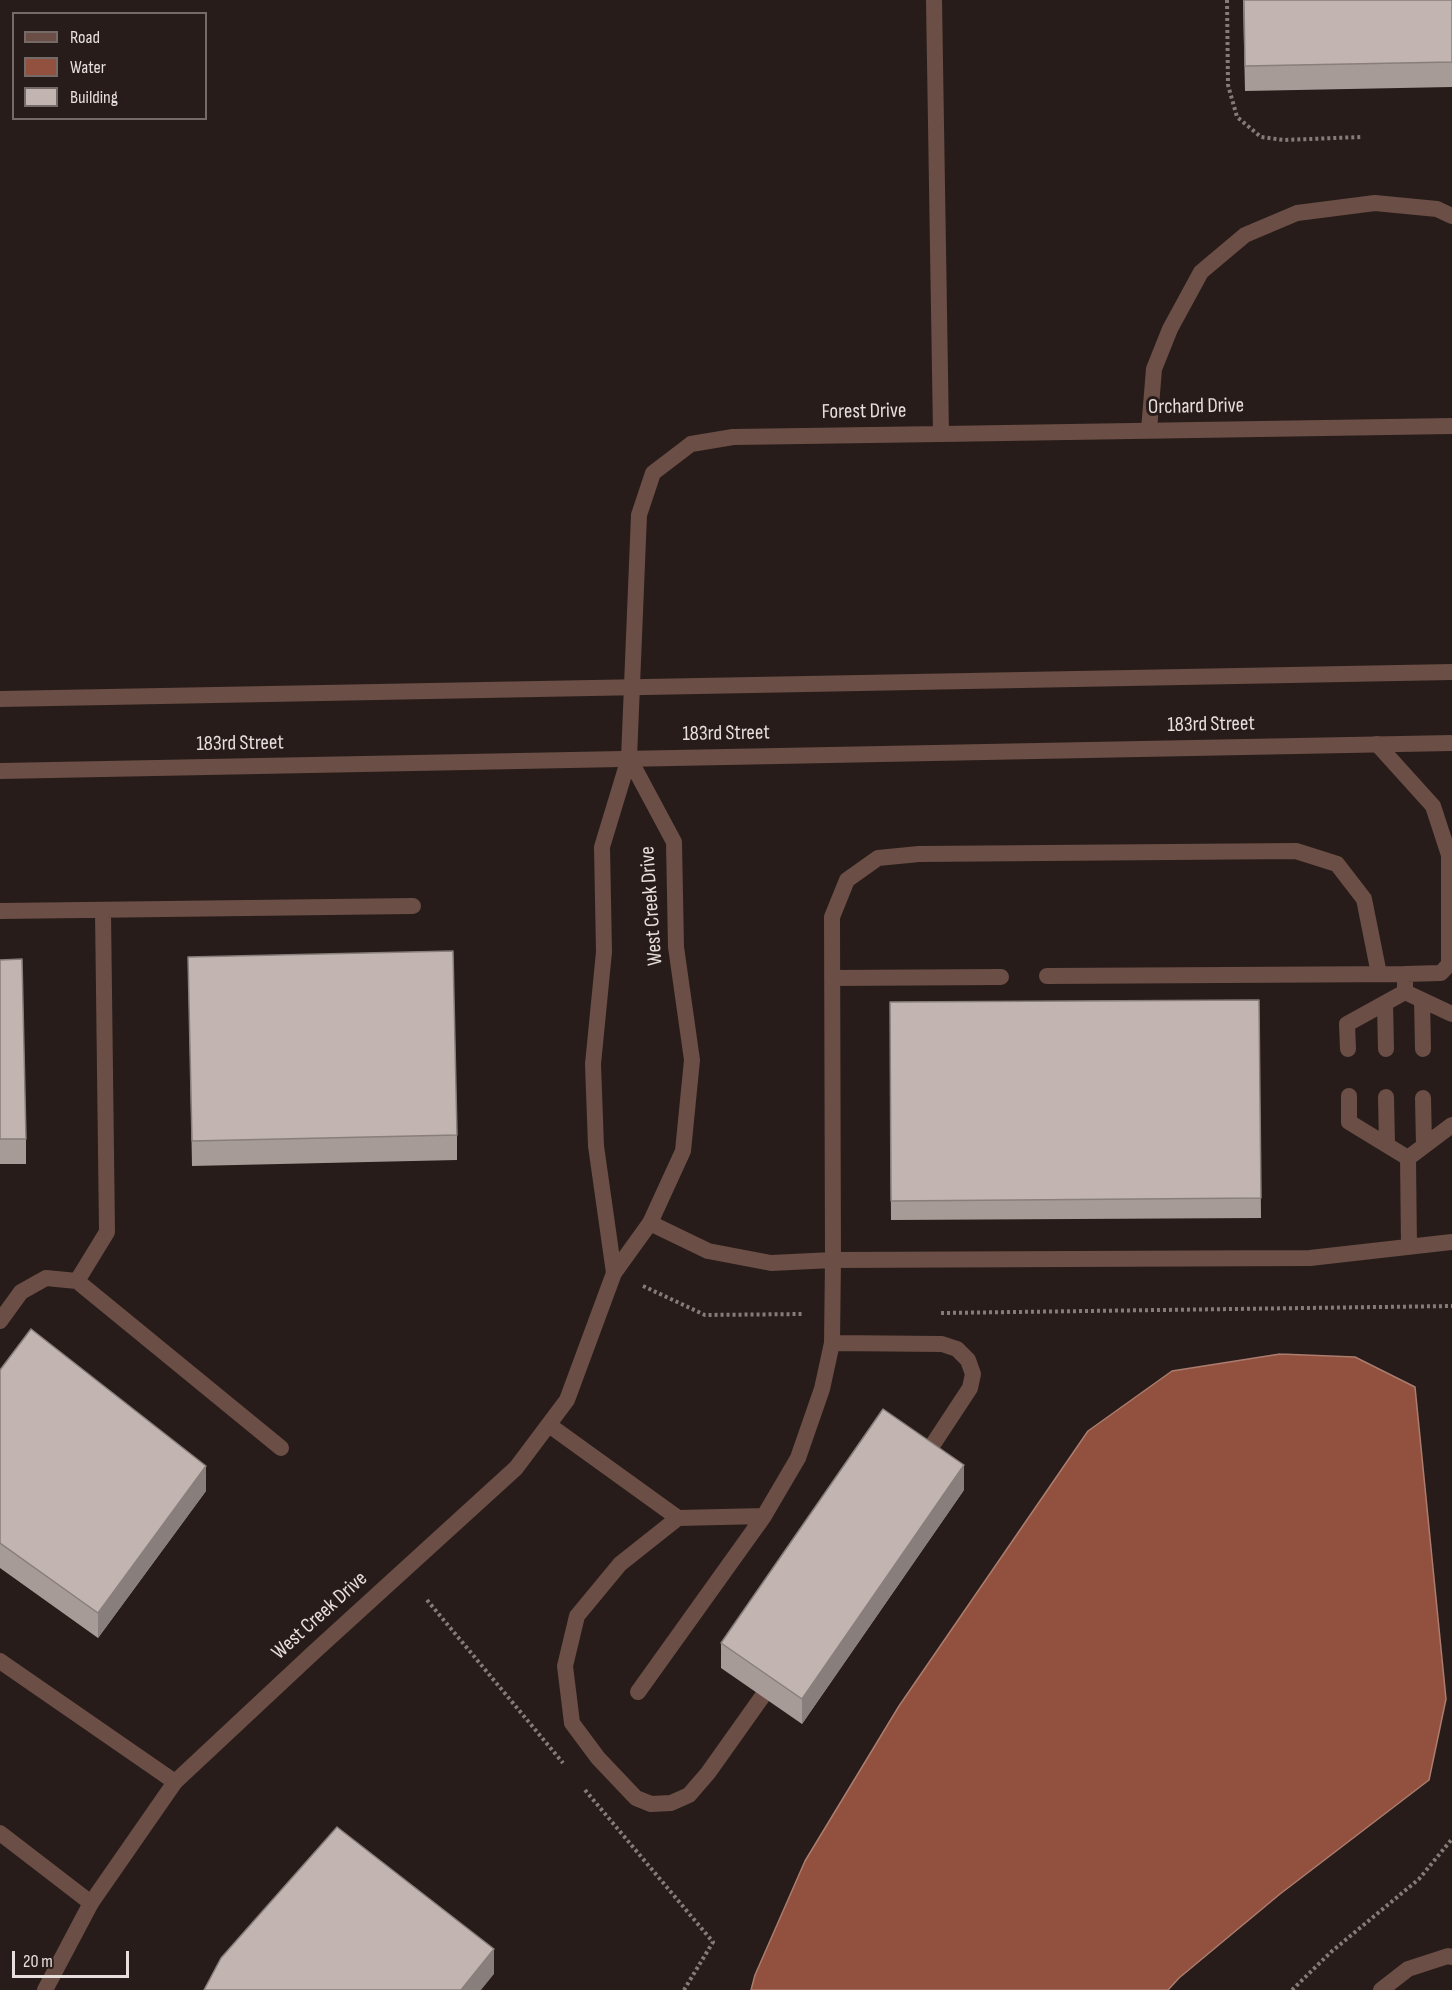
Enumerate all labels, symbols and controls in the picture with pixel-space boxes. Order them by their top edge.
legend [12,12,207,120]
text: Road [70,27,100,48]
text: Water [70,57,106,78]
text: Building [70,87,118,108]
street label: Orchard Drive [1148,394,1244,420]
street label: Forest Drive [822,399,906,425]
street label: 183rd Street [1167,712,1255,738]
street label: 183rd Street [682,721,770,747]
street label: 183rd Street [196,731,284,757]
street label: West Creek Drive [635,845,669,967]
street label: West Creek Drive [267,1567,373,1665]
scale bar [15,1939,132,1977]
text: 20 m [23,1951,53,1972]

